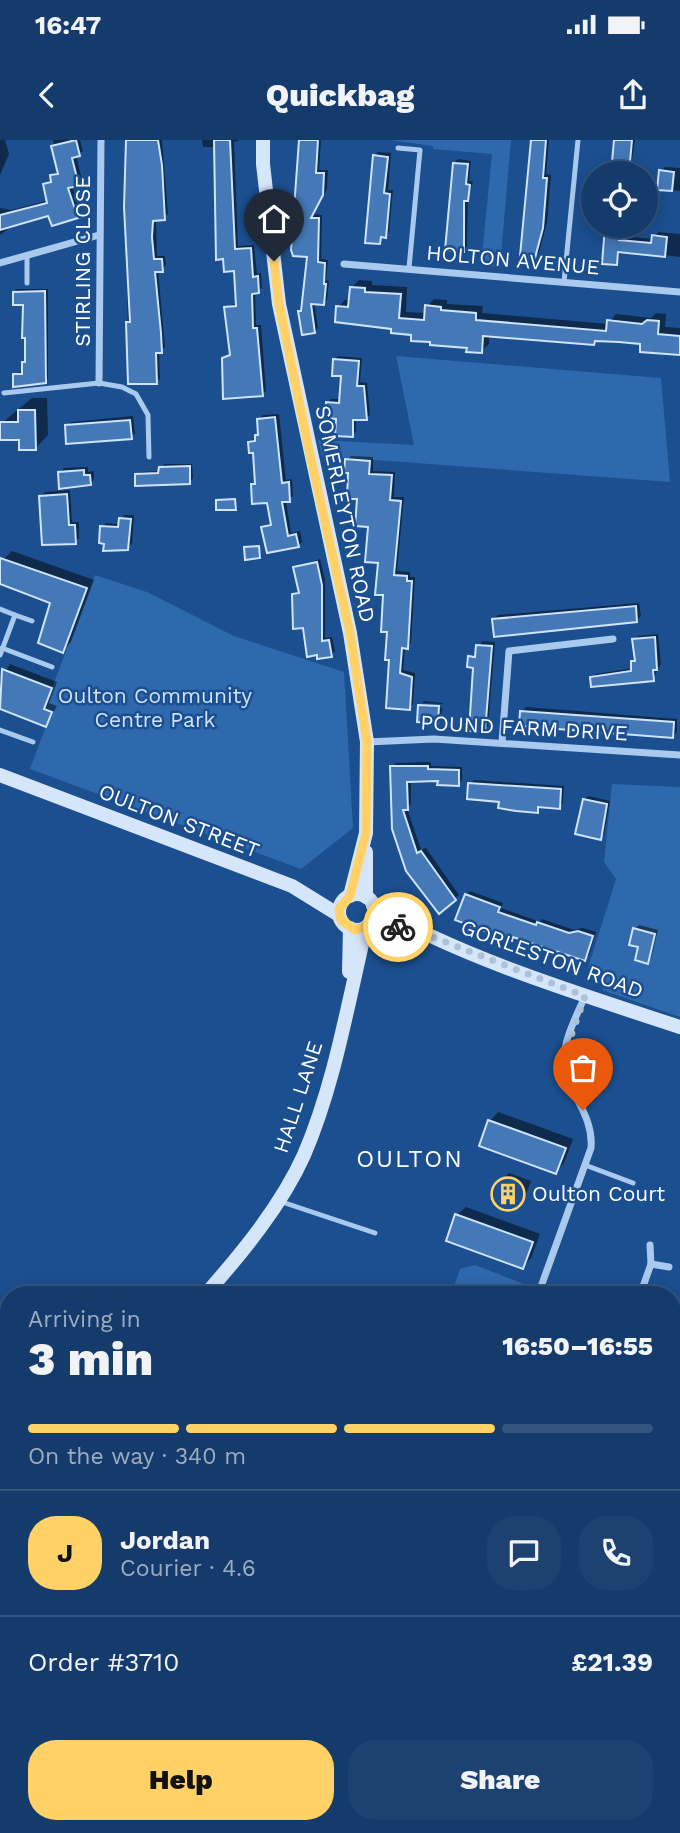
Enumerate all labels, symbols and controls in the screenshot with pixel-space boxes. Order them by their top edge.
text: 16:47 [35,10,101,40]
icon: back [28,76,66,114]
text: Quickbag [266,76,414,114]
icon: share [614,76,652,114]
map controls [581,161,658,238]
button: locate [581,161,658,238]
street label: STIRLING CLOSE [70,175,95,347]
pin [244,189,304,261]
icon: home [255,200,293,238]
street label: HOLTON AVENUE [425,239,601,280]
street label: SOMERLEYTON ROAD [310,403,381,625]
park label: Oulton Community Centre Park [58,683,252,732]
street label: POUND FARM DRIVE [420,710,628,745]
street label: OULTON STREET [95,778,263,863]
courier [363,892,433,962]
icon: bike [379,908,417,946]
street label: GORLESTON ROAD [458,914,647,1003]
street label: HALL LANE [268,1038,327,1156]
pin [553,1038,613,1110]
icon: bag [564,1049,602,1087]
district label: OULTON [356,1145,464,1173]
building icon: Oulton Court [489,1175,527,1213]
place label: Oulton Court [532,1181,665,1206]
text: Arriving in [28,1306,141,1333]
text: 16:50–16:55 [502,1331,653,1361]
text: 3 min [28,1332,153,1386]
text: On the way · 340 m [28,1443,246,1470]
button: chat [487,1516,561,1590]
button: phone [579,1516,653,1590]
text: Jordan [120,1525,210,1555]
text: J [57,1538,73,1568]
text: Courier · 4.6 [120,1555,256,1582]
text: Order #3710 [28,1647,179,1677]
text: £21.39 [571,1647,653,1677]
button: Help [28,1740,334,1820]
button: Share [348,1740,653,1820]

